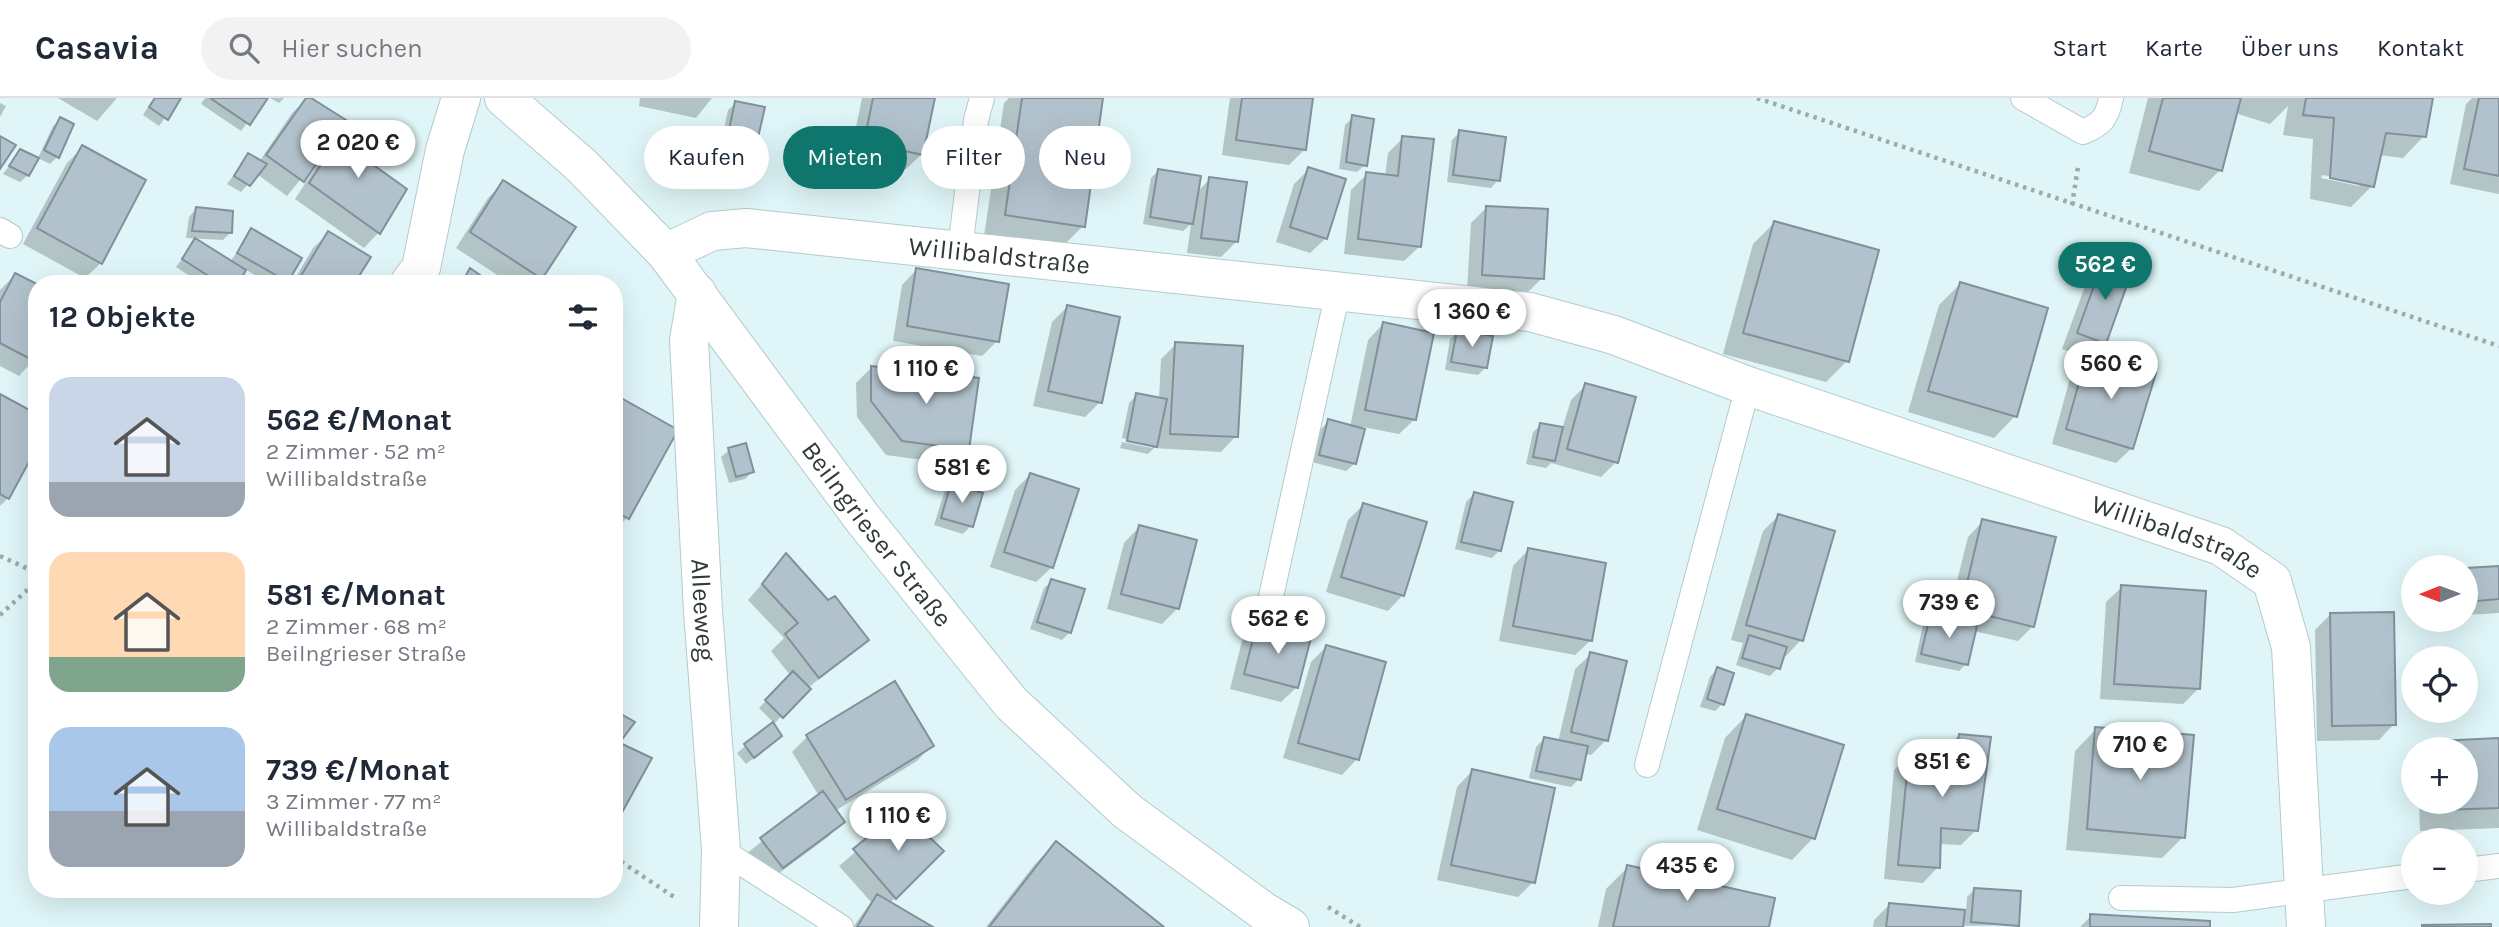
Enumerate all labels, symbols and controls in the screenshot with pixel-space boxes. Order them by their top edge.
search box [201,17,691,80]
text: Casavia [35,29,159,67]
icon: search [225,29,263,67]
text: Hier suchen [281,33,423,64]
text: Start [2053,34,2107,62]
text: Karte [2145,34,2203,62]
text: Über uns [2241,34,2339,62]
text: Kontakt [2377,34,2464,62]
pin: 2 020 € [293,120,423,180]
chip: Kaufen [644,126,769,189]
chip: Mieten [783,126,907,189]
chip: Filter [921,126,1025,189]
chip: Neu [1039,126,1131,189]
text: 2 020 € [316,129,400,156]
street label: Willibaldstraße [907,231,1092,281]
pin: 562 € [2056,242,2154,302]
text: 562 € [2074,251,2136,278]
pin: 1 360 € [1407,289,1537,349]
icon: filters [564,298,602,336]
text: 1 360 € [1433,298,1511,325]
text: 12 Objekte [49,299,196,335]
pin: 560 € [2062,342,2160,401]
pin: 1 110 € [861,346,991,406]
text: 560 € [2080,350,2142,377]
text: 1 110 € [893,355,959,382]
text: 562 €/Monat [266,402,452,438]
icon: home [105,405,189,489]
street label: Beilngrieser Straße [795,436,959,633]
text: 2 Zimmer · 52 m² [266,438,446,465]
pin: 581 € [913,446,1011,505]
text: 581 € [934,454,990,481]
text: Willibaldstraße [266,465,427,492]
street label: Willibaldstraße [2087,488,2268,586]
north arrow [2401,555,2478,632]
map controls [2401,555,2478,905]
street label: Alleeweg [684,558,722,663]
text: 581 €/Monat [266,577,446,613]
icon: home [105,580,189,664]
pin: 739 € [1900,580,1998,640]
text: 739 € [1919,589,1979,616]
pin: 562 € [1229,596,1327,656]
text: 562 € [1247,605,1309,632]
text: 2 Zimmer · 68 m² [266,613,447,640]
text: Beilngrieser Straße [266,640,466,667]
button: locate [2401,646,2478,723]
pin: 710 € [2091,722,2189,782]
text: 710 € [2113,731,2167,758]
button: + [2401,737,2478,814]
pin: 851 € [1893,740,1991,799]
text: 851 € [1914,748,1970,775]
text: 739 €/Monat [266,752,450,788]
icon: home [105,755,189,839]
text: 3 Zimmer · 77 m² [266,788,442,815]
pin: 1 110 € [833,794,963,853]
text: 1 110 € [865,802,931,829]
text: Willibaldstraße [266,815,427,842]
button: − [2401,828,2478,905]
pin: 435 € [1638,844,1736,903]
text: 435 € [1656,852,1718,879]

